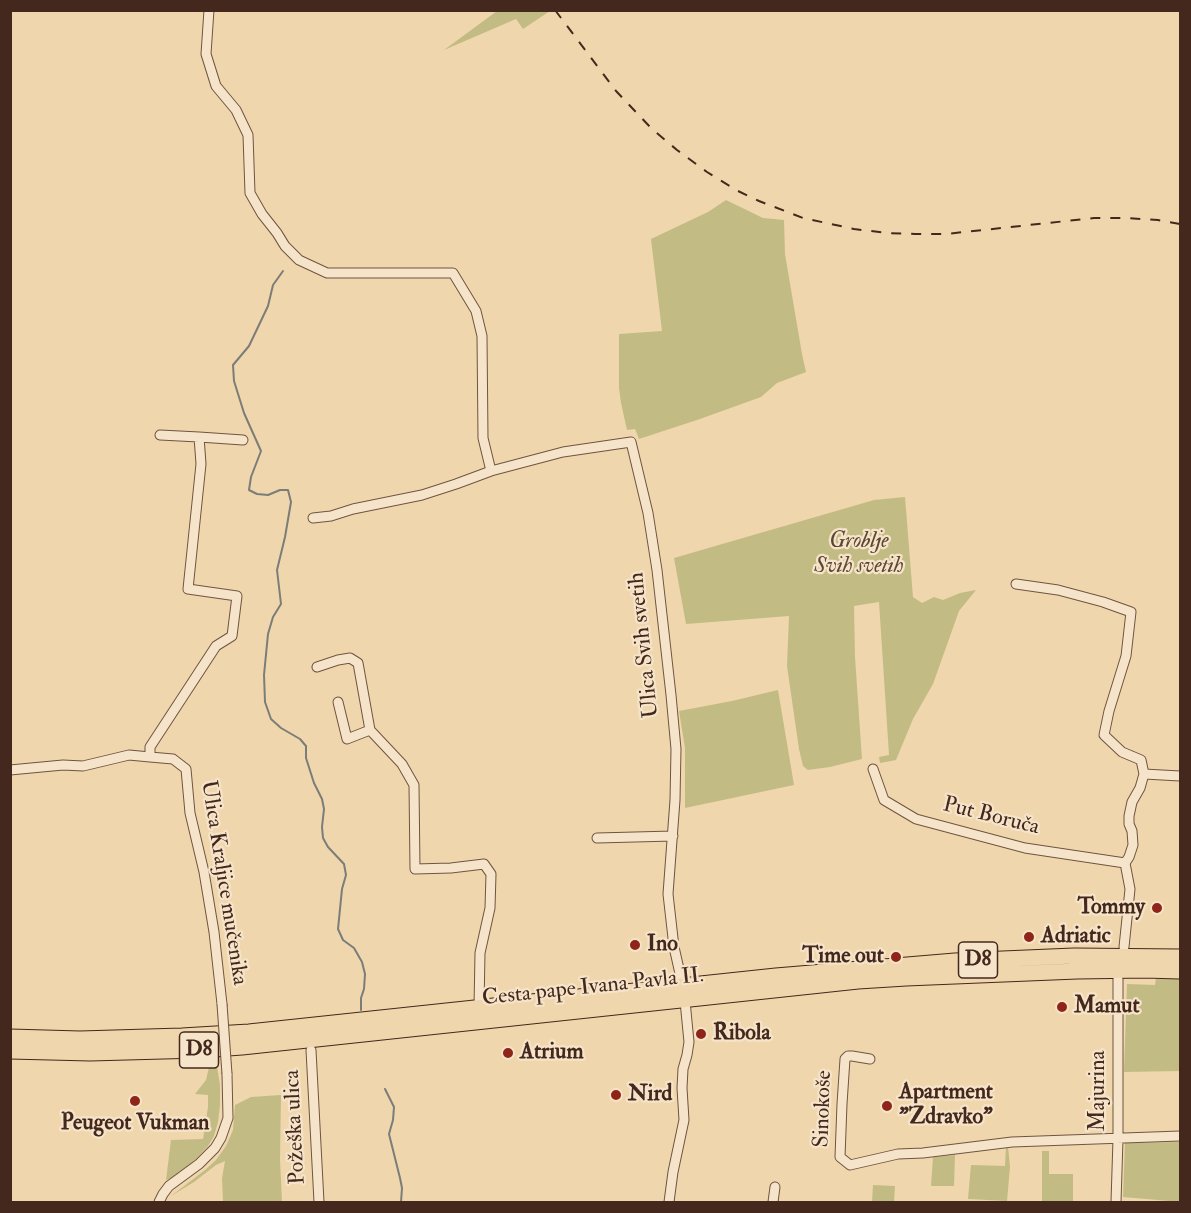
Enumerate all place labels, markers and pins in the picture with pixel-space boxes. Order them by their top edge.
place label: Tommy [1077,895,1145,921]
marker: Tommy [1150,901,1164,915]
place label: Adriatic [1041,924,1111,950]
marker: Adriatic [1022,930,1036,944]
place label: Ino [647,932,678,958]
marker: Ino [628,938,642,952]
place label: Time out [802,944,884,970]
marker: Time out [889,950,903,964]
place label: Mamut [1074,994,1140,1020]
marker: Mamut [1055,1000,1069,1014]
place label: Ribola [713,1021,770,1047]
marker: Ribola [694,1027,708,1041]
place label: Atrium [520,1040,584,1066]
marker: Atrium [501,1046,515,1060]
place label: Apartment "Zdravko" [899,1080,993,1132]
place label: Nird [628,1082,672,1108]
marker: Nird [609,1088,623,1102]
marker: Peugeot Vukman [128,1094,142,1108]
marker: Apartment "Zdravko" [880,1099,894,1113]
place label: Peugeot Vukman [61,1111,209,1137]

